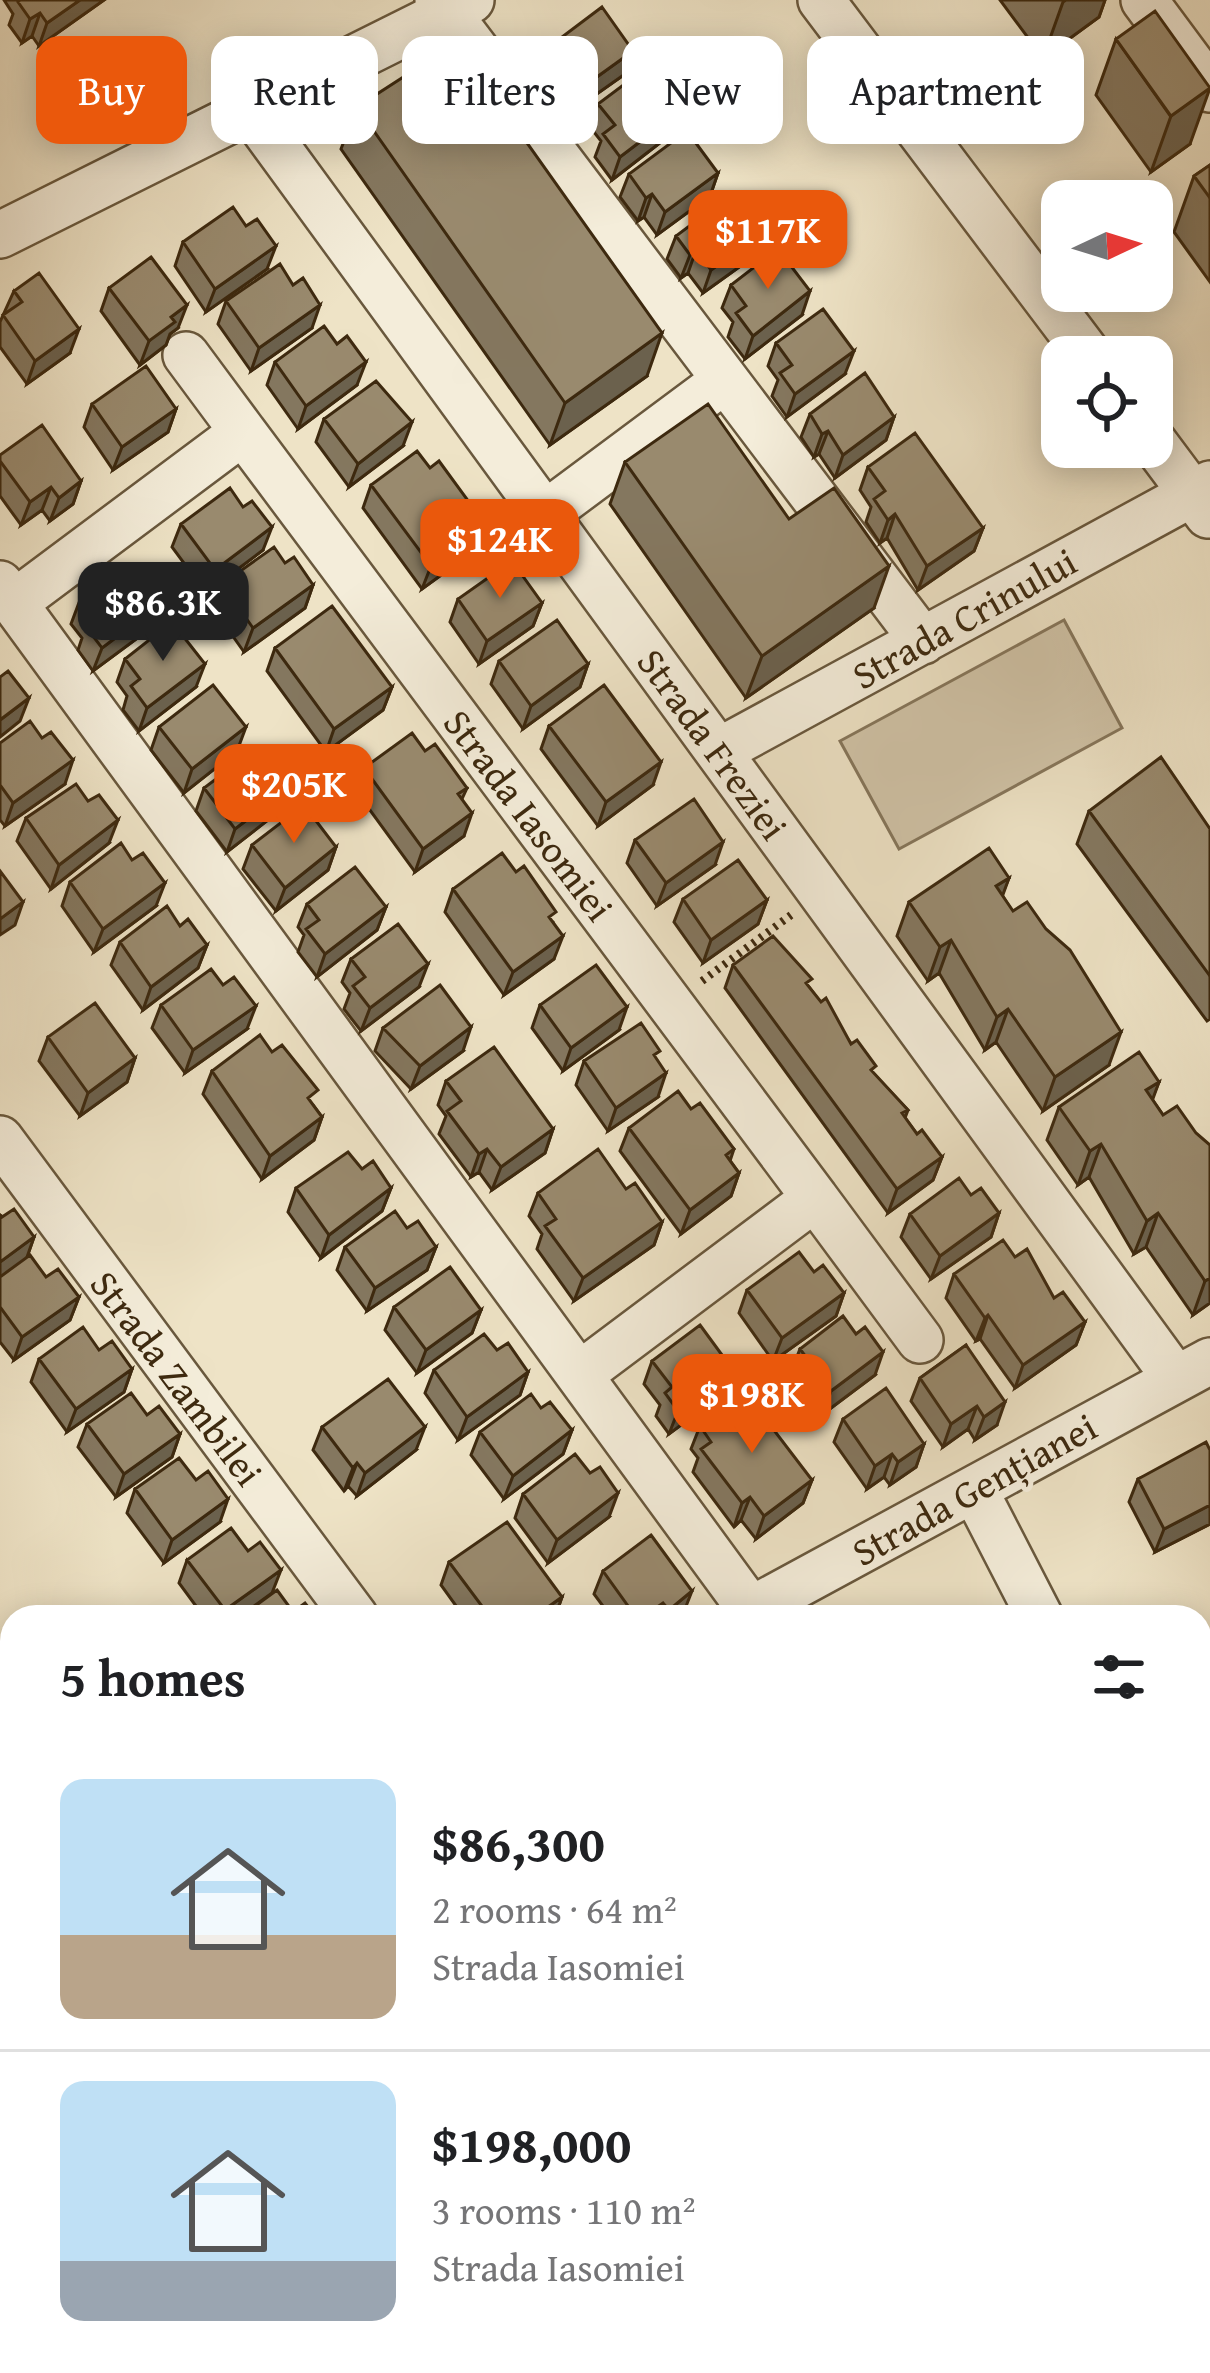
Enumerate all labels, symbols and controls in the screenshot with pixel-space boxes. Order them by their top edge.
chip: Buy [36,36,187,144]
chip: Rent [211,36,378,144]
chip: Filters [402,36,598,144]
chip: New [622,36,783,144]
chip: Apartment [807,36,1084,144]
north arrow [1041,180,1173,312]
map controls [1041,180,1173,468]
pin: $117K [684,190,852,292]
text: $117K [715,200,821,257]
button: locate [1041,336,1173,468]
pin: $124K [416,499,584,601]
text: $124K [447,509,553,566]
street label: Strada Crinului [841,532,1086,703]
pin: $86.3K [65,562,261,664]
text: $86.3K [105,572,221,629]
street label: Strada Freziei [624,636,803,851]
street label: Strada Iasomiei [431,697,628,933]
pin: $205K [210,744,378,846]
text: $205K [241,754,347,811]
street label: Strada Zambilei [77,1258,278,1498]
pin: $198K [668,1354,836,1456]
text: $198K [699,1364,805,1421]
street label: Strada Gențianei [841,1398,1107,1579]
text: 5 homes [60,1640,246,1715]
icon: filters [1086,1644,1152,1710]
text: $86,300 [432,1805,605,1880]
icon: home [156,1827,300,1971]
text: 2 rooms · 64 m² [432,1880,677,1937]
text: Strada Iasomiei [432,1937,685,1994]
text: $198,000 [432,2106,631,2181]
icon: home [156,2129,300,2273]
text: 3 rooms · 110 m² [432,2181,696,2238]
text: Strada Iasomiei [432,2238,685,2295]

